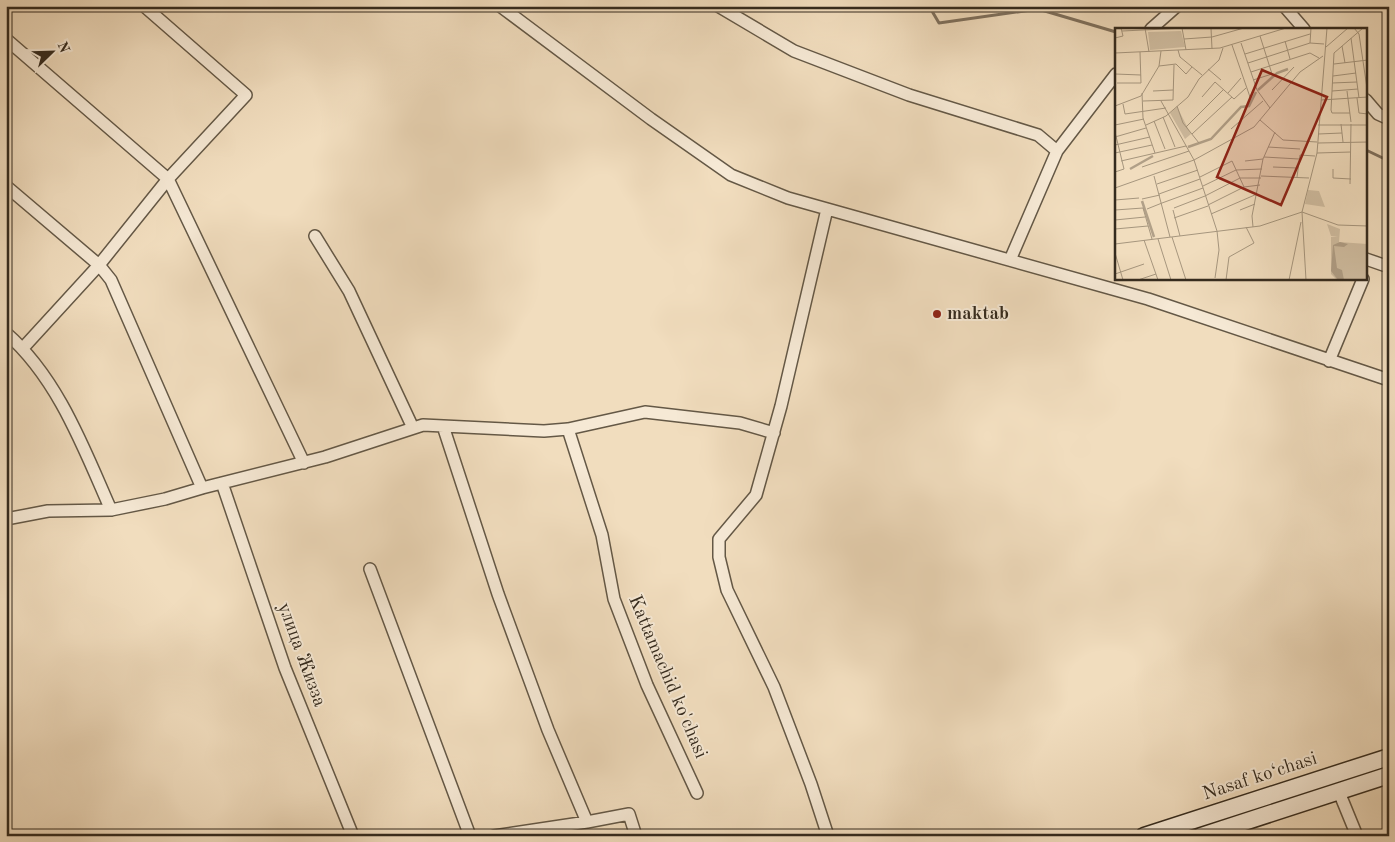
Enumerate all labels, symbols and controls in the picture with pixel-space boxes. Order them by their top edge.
north arrow [28,28,78,78]
inset map [1115,28,1368,280]
text: N [55,40,72,55]
place label: maktab [947,305,1009,324]
marker: maktab [931,308,943,320]
street label: Kattamachid ko'chasi [624,593,710,761]
street label: улица Жизза [273,600,329,710]
street label: Nasaf ko‘chasi [1200,750,1320,804]

